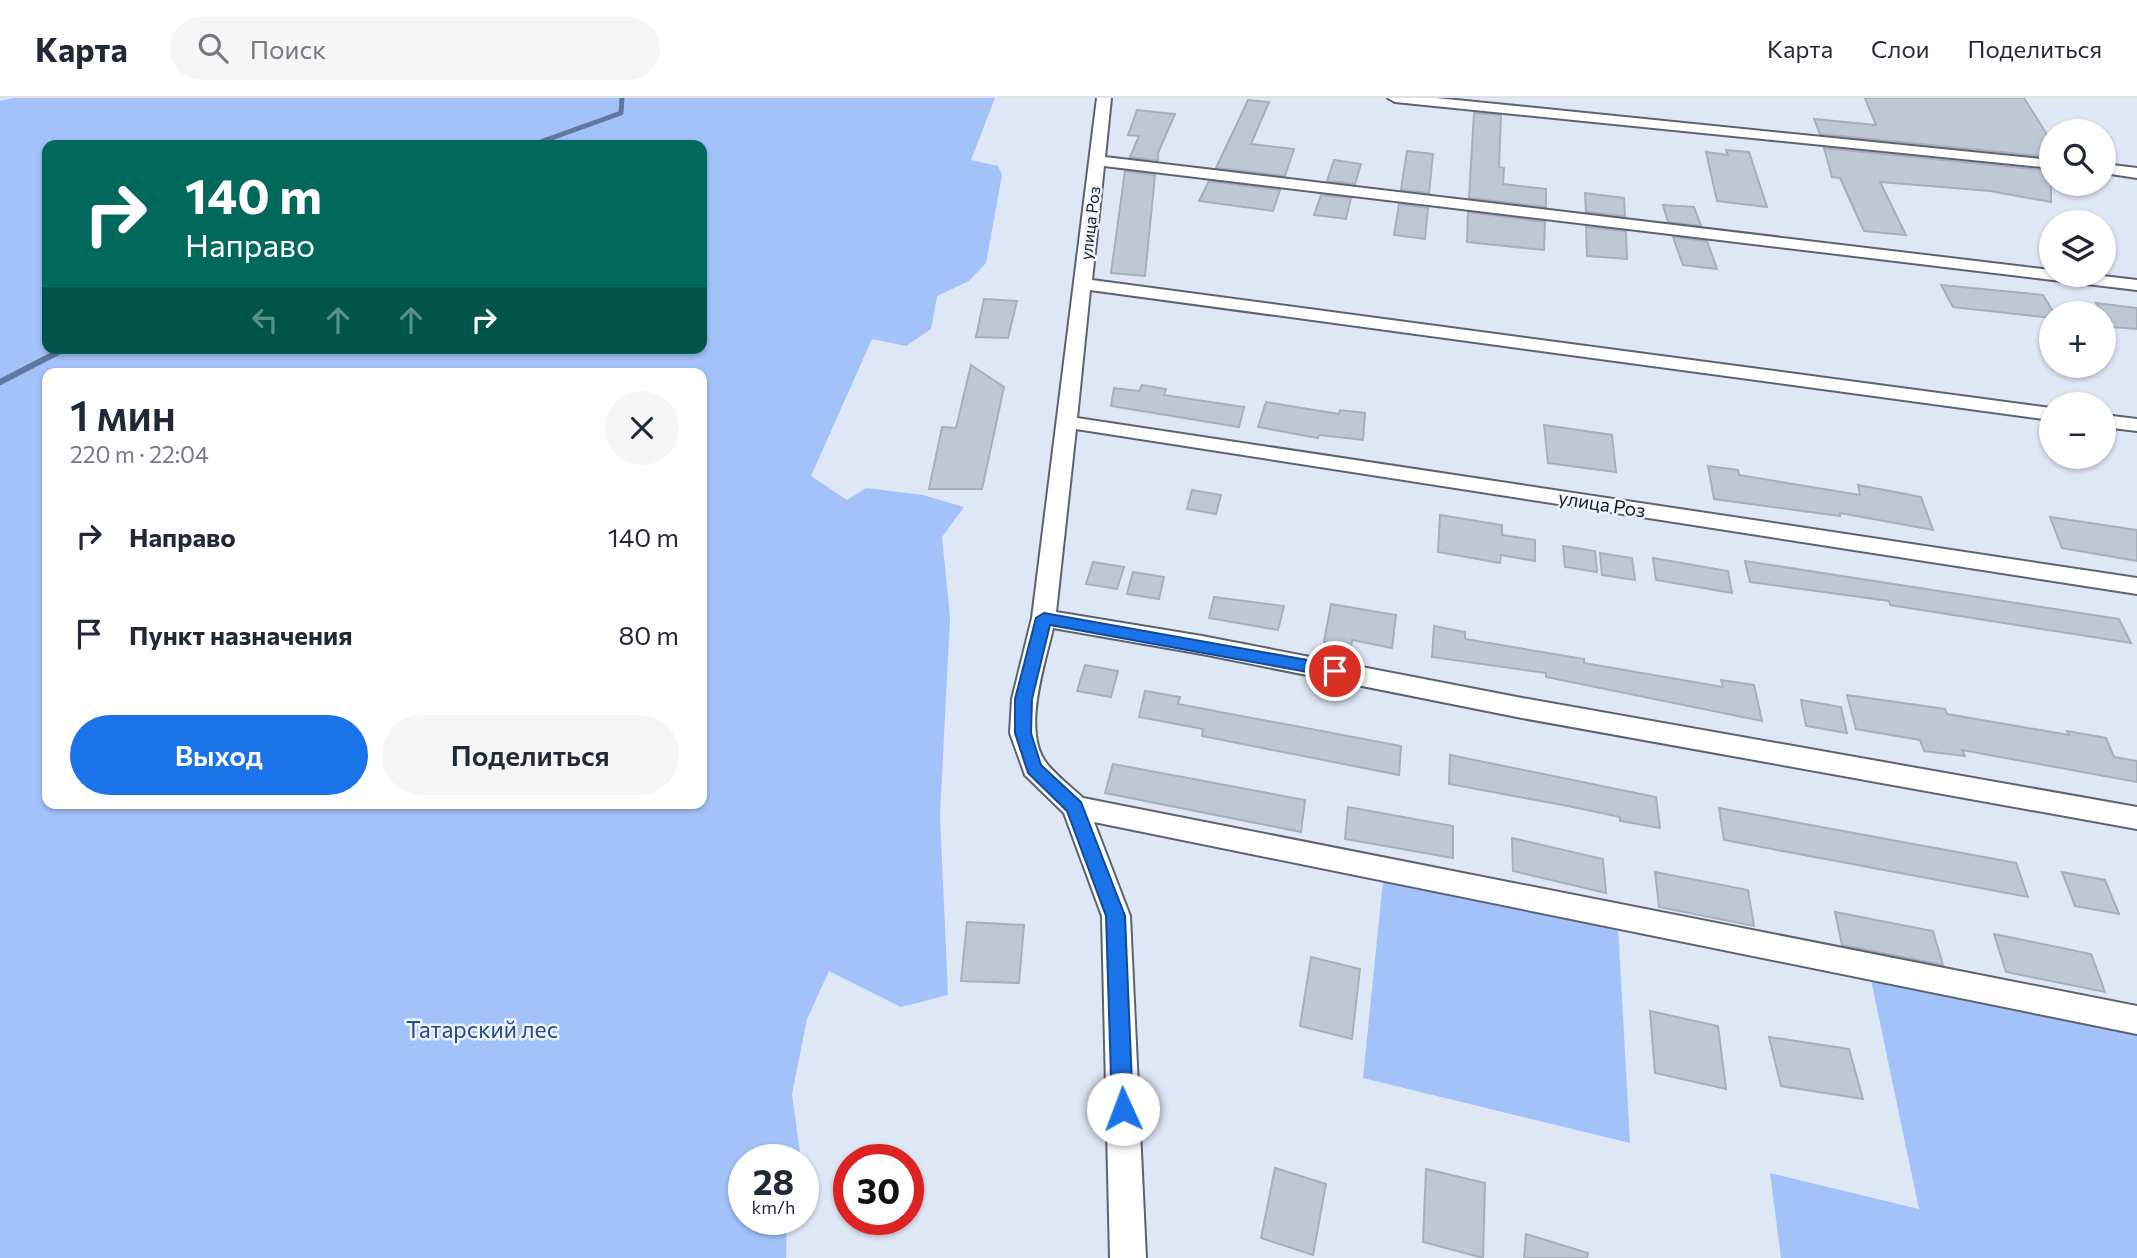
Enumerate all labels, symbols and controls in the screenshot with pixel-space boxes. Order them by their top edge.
search box [170,17,660,80]
text: Карта [35,28,128,69]
icon: search [194,29,232,67]
text: Поиск [250,33,326,64]
text: Карта [1767,34,1833,63]
text: Слои [1871,34,1929,63]
text: Поделиться [1967,34,2102,63]
map controls [2039,119,2116,469]
button: search [2039,119,2116,196]
text: 140 m [185,164,322,224]
icon: right [70,168,161,259]
street label: улица Роз [1076,185,1103,261]
button: layers [2039,210,2116,287]
text: Направо [185,224,315,264]
icon: left [246,301,284,339]
icon: ahead [319,301,357,339]
icon: ahead [392,301,430,339]
icon: right [465,301,503,339]
button: + [2039,301,2116,378]
text: 1 мин [70,388,176,440]
button: close [605,391,679,465]
button: − [2039,392,2116,469]
text: 220 m · 22:04 [70,440,209,468]
street label: улица Роз [1557,485,1647,522]
icon: right [70,517,108,555]
text: Направо [129,521,236,552]
text: 140 m [608,521,679,552]
icon: arrive [70,615,108,653]
text: Пункт назначения [129,619,353,650]
text: 80 m [619,619,679,650]
pin [1305,641,1365,701]
icon: arrive [1316,652,1354,690]
button: Выход [70,715,368,795]
button: Поделиться [382,715,679,795]
park label: Татарский лес [406,1015,558,1043]
position arrow [1086,1072,1160,1146]
speed limit sign: 30 [833,1144,924,1235]
text: 28 [753,1159,794,1202]
text: km/h [752,1196,795,1218]

